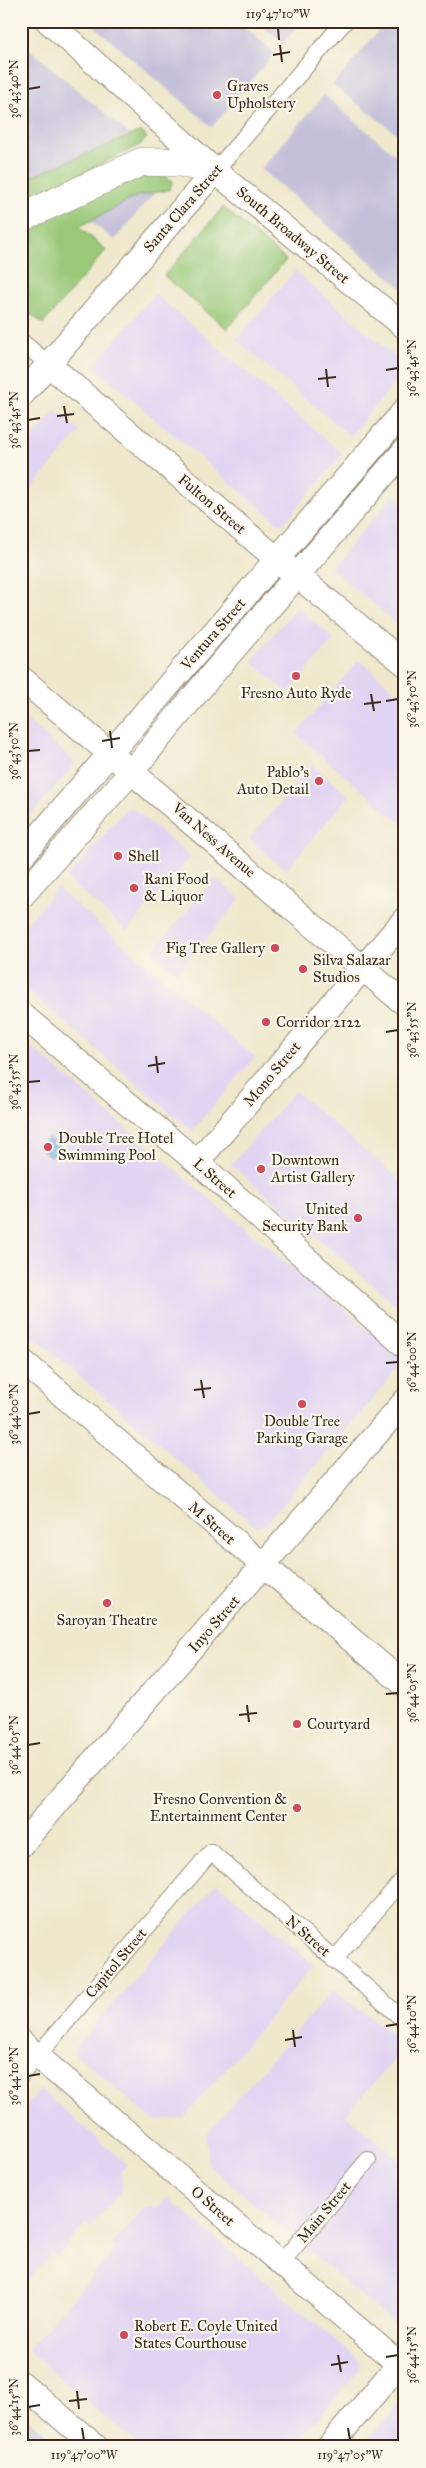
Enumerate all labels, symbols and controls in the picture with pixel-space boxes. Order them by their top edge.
text: 119°47'10"W [246,7,311,21]
text: 36°43'40"N [7,59,21,119]
place label: Graves Upholstery [227,77,297,112]
marker: Graves Upholstery [211,89,223,101]
street label: Santa Clara Street [140,160,227,256]
street label: South Broadway Street [233,183,354,288]
text: 36°43'45"N [405,339,419,397]
text: 36°43'45"N [7,391,21,449]
street label: Fulton Street [174,470,250,538]
street label: Ventura Street [176,594,250,674]
marker: Fresno Auto Ryde [290,670,302,682]
text: 36°43'50"N [405,670,419,728]
place label: Fresno Auto Ryde [241,684,351,702]
text: 36°43'50"N [7,722,21,780]
place label: Pablo's Auto Detail [236,763,310,798]
marker: Pablo's Auto Detail [313,775,325,787]
street label: Van Ness Avenue [168,798,259,881]
place label: Shell [128,847,160,865]
marker: Shell [112,850,124,862]
place label: Rani Food & Liquor [144,870,209,906]
marker: Rani Food & Liquor [128,882,140,894]
place label: Fig Tree Gallery [165,939,266,957]
marker: Fig Tree Gallery [269,942,281,954]
place label: Silva Salazar Studios [313,951,391,986]
marker: Silva Salazar Studios [297,963,309,975]
text: 36°43'55"N [405,1002,419,1058]
place label: Corridor 2122 [276,1013,362,1031]
marker: Corridor 2122 [260,1016,272,1028]
street label: Mono Street [240,1037,305,1110]
text: 36°43'55"N [7,1054,21,1110]
place label: Double Tree Hotel Swimming Pool [58,1129,174,1164]
marker: Double Tree Hotel Swimming Pool [42,1141,54,1153]
place label: Downtown Artist Gallery [270,1151,355,1186]
street label: L Street [190,1154,241,1202]
marker: Downtown Artist Gallery [255,1163,267,1175]
place label: United Security Bank [262,1200,348,1235]
marker: United Security Bank [352,1212,364,1224]
text: 36°44'00"N [405,1331,419,1393]
text: 36°44'00"N [7,1383,21,1445]
marker: Double Tree Parking Garage [296,1398,308,1410]
place label: Double Tree Parking Garage [256,1412,348,1447]
street label: M Street [185,1498,240,1549]
street label: Inyo Street [184,1591,244,1656]
marker: Saroyan Theatre [101,1597,113,1609]
place label: Saroyan Theatre [57,1611,157,1629]
text: 36°44'05"N [405,1663,419,1723]
text: 36°44'05"N [7,1715,21,1775]
place label: Courtyard [307,1715,371,1733]
marker: Courtyard [291,1718,303,1730]
place label: Fresno Convention & Entertainment Center [150,1790,287,1825]
marker: Fresno Convention & Entertainment Center [291,1802,303,1814]
street label: N Street [282,1912,335,1961]
street label: Capitol Street [82,1924,151,2002]
text: 36°44'10"N [405,1994,419,2054]
text: 36°44'10"N [7,2046,21,2106]
street label: Main Street [293,2177,355,2246]
street label: O Street [187,2182,239,2230]
place label: Robert E. Coyle United States Courthouse [134,2317,278,2352]
text: 36°44'15"N [405,2326,419,2384]
marker: Robert E. Coyle United States Courthouse [118,2329,130,2341]
text: 36°44'15"N [7,2378,21,2436]
text: 119°47'00"W [51,2448,118,2462]
text: 119°47'05"W [317,2448,383,2462]

